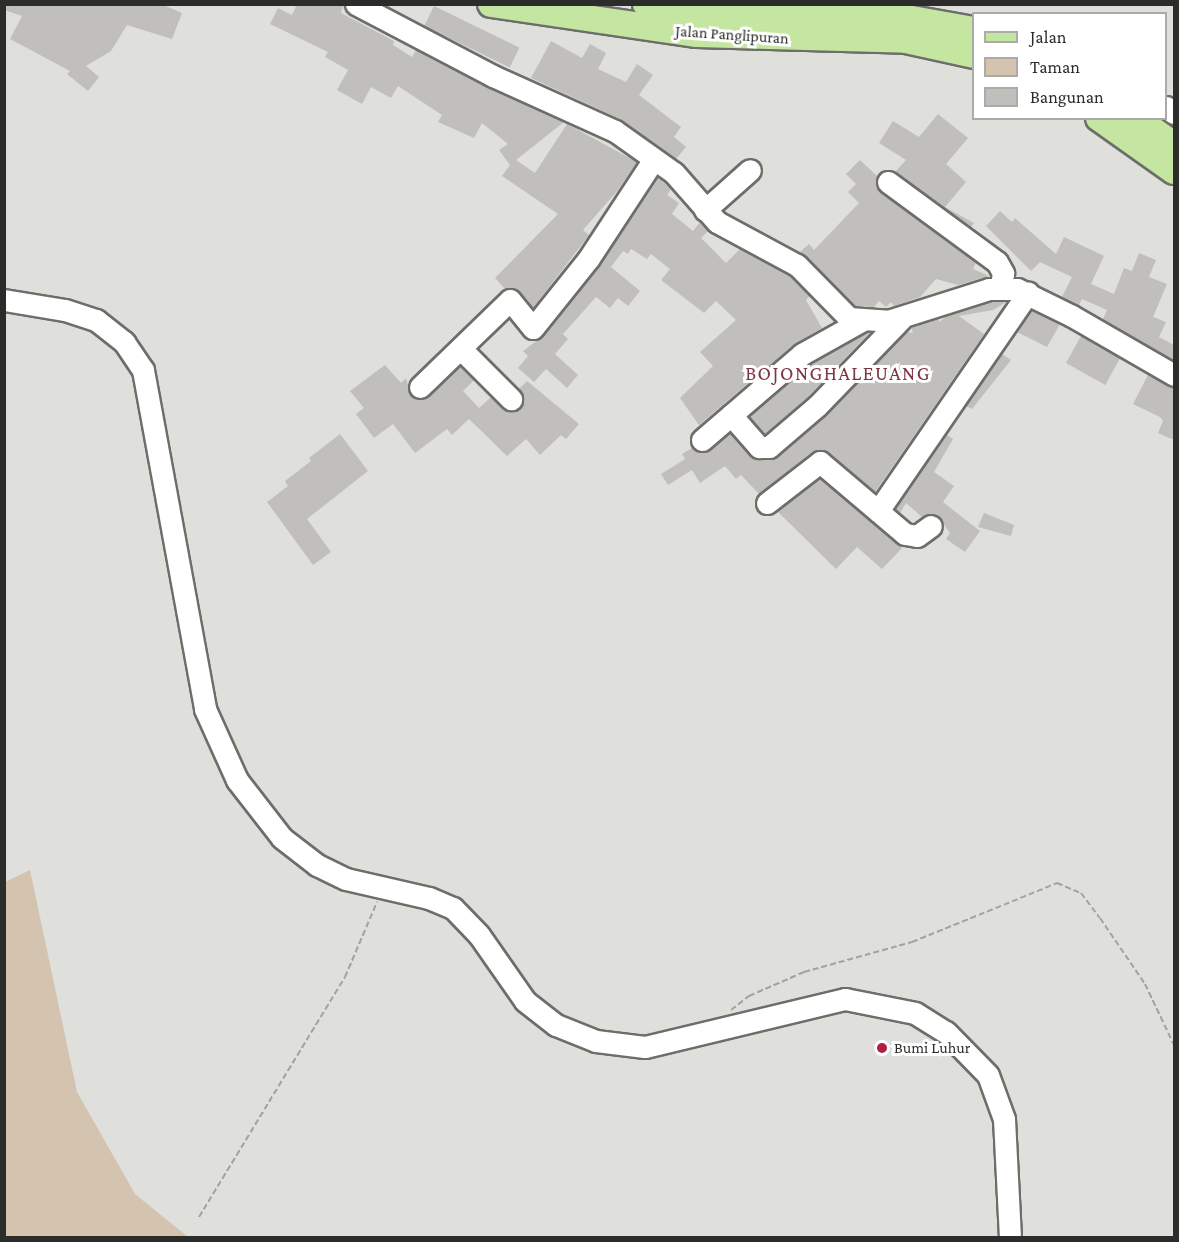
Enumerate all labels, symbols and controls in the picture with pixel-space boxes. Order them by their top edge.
legend [972,12,1167,120]
street label: Jalan Panglipuran [675,21,789,49]
text: Jalan [1030,27,1066,47]
text: Taman [1030,57,1080,77]
text: Bangunan [1030,87,1104,107]
district label: BOJONGHALEUANG [745,361,931,385]
place label: Bumi Luhur [894,1038,970,1058]
marker: Bumi Luhur [875,1041,889,1055]

